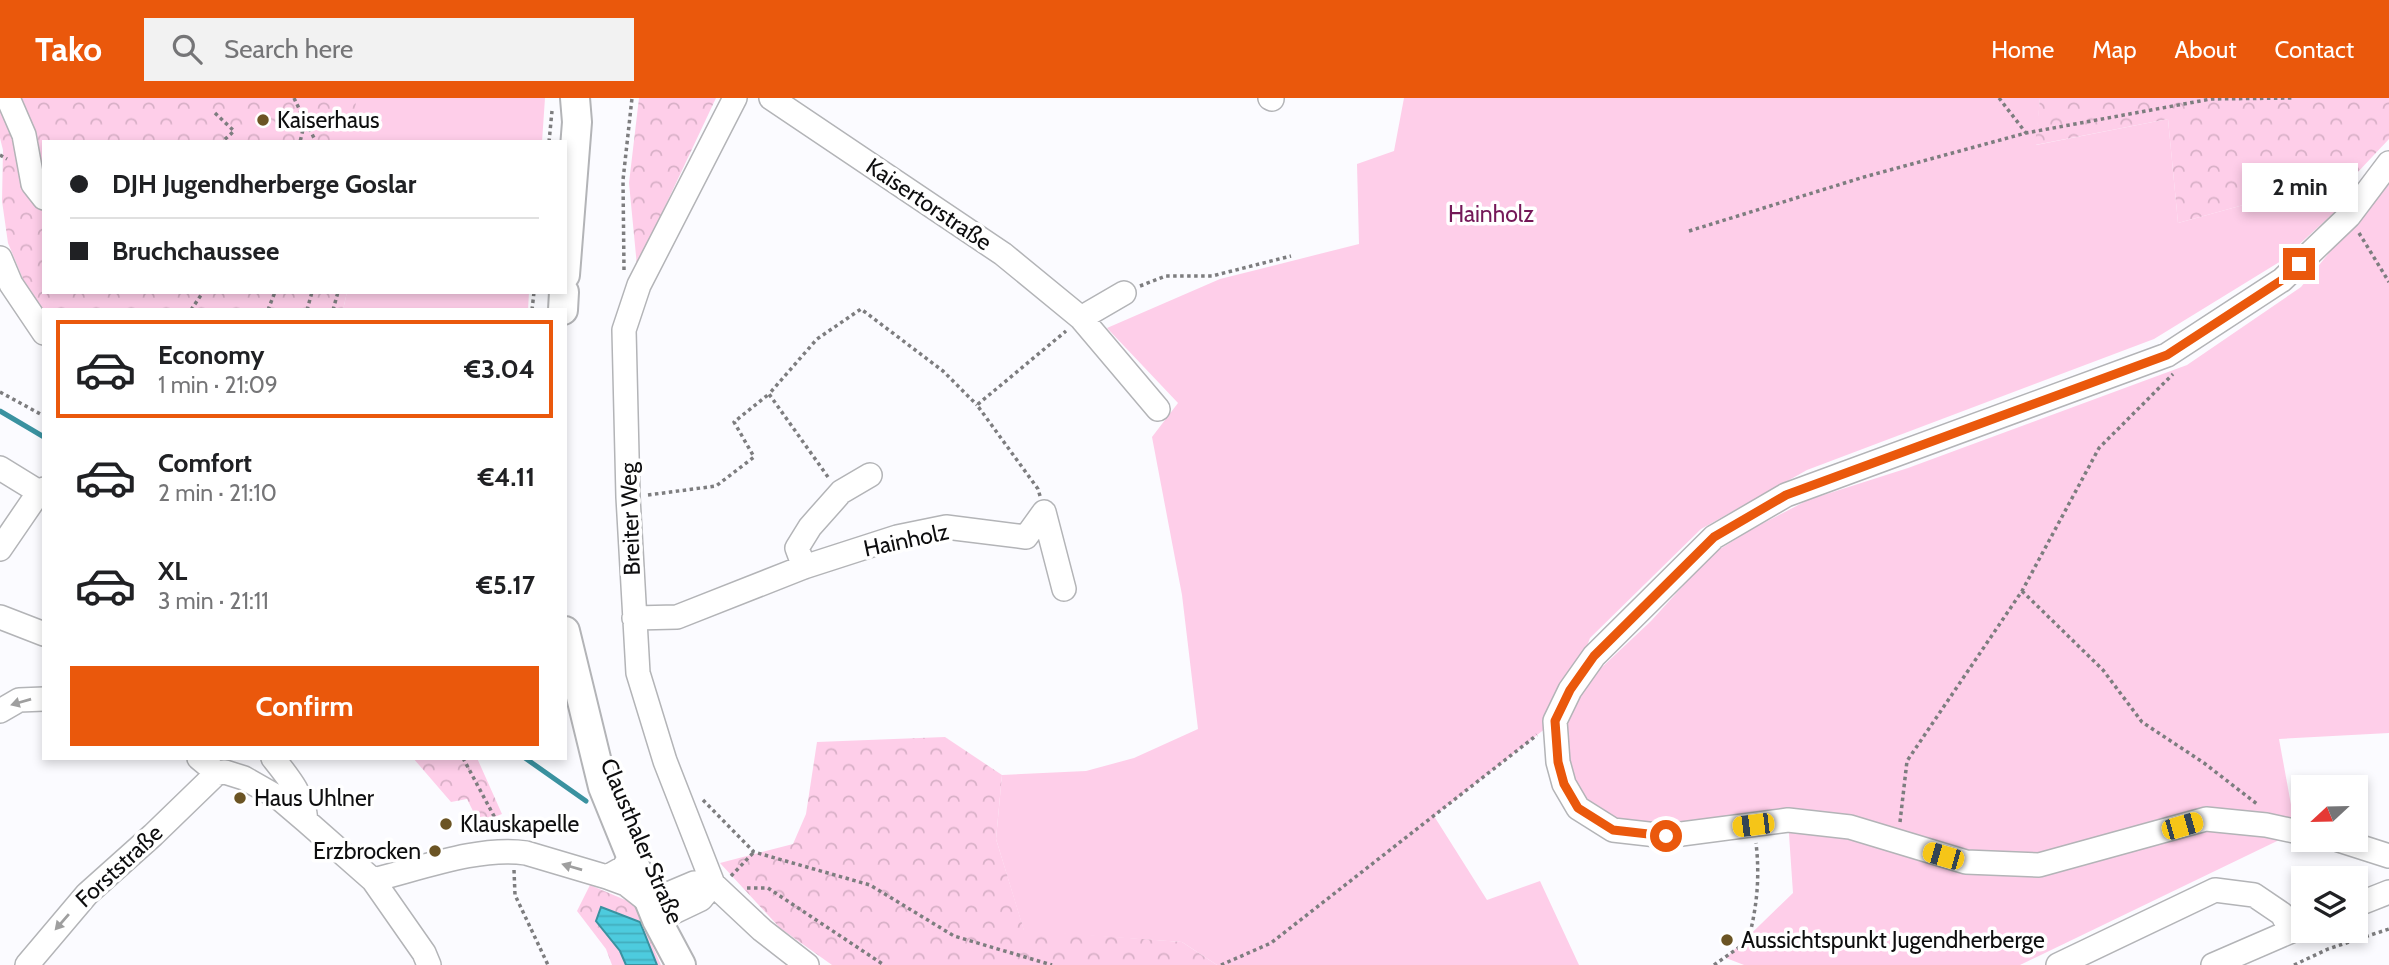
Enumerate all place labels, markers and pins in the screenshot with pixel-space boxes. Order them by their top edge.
place label: Kaiserhaus [277,106,380,134]
marker: Kaiserhaus [255,112,271,128]
place label: Haus Uhlner [254,784,375,812]
marker: Haus Uhlner [232,790,248,806]
place label: Klauskapelle [460,810,580,838]
marker: Klauskapelle [438,816,454,832]
place label: Erzbrocken [313,837,421,865]
marker: Erzbrocken [427,843,443,859]
place label: Aussichtspunkt Jugendherberge [1741,926,2045,954]
marker: Aussichtspunkt Jugendherberge [1719,932,1735,948]

